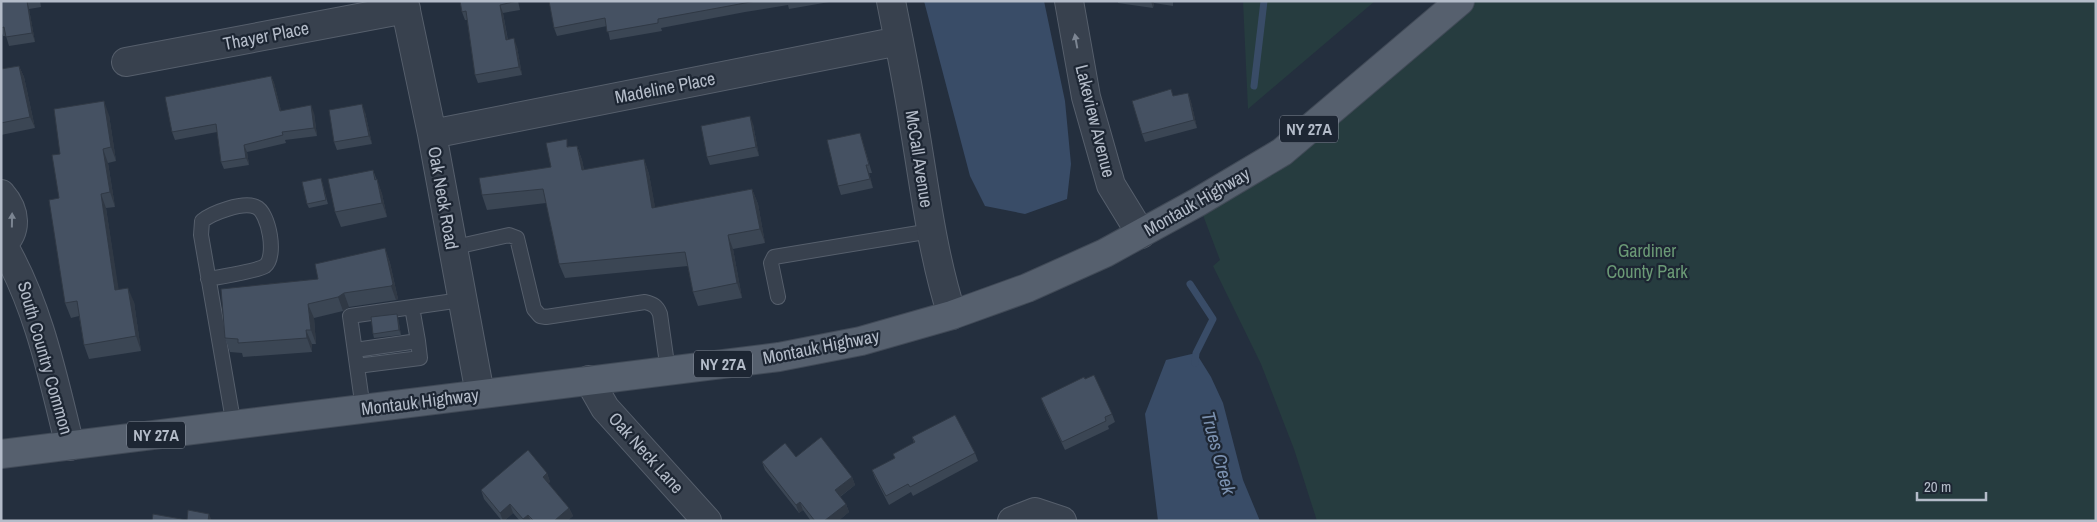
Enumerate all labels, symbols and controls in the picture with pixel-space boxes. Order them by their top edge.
street label: Thayer Place [221,15,311,56]
one-way arrow [1072,33,1080,48]
street label: Lakeview Avenue [1069,62,1122,180]
street label: Madeline Place [613,66,717,109]
street label: McCall Avenue [899,108,940,209]
road number: NY 27A [1280,116,1338,142]
street label: Oak Neck Road [422,144,465,251]
street label: Montauk Highway [1139,161,1255,242]
one-way arrow [8,212,16,228]
park label: Gardiner County Park [1606,238,1688,284]
street label: South Country Common [12,278,79,437]
street label: Montauk Highway [761,323,882,370]
road number: NY 27A [694,350,752,378]
street label: Montauk Highway [360,382,481,421]
street label: Oak Neck Lane [603,406,690,499]
water label: Trues Creek [1195,409,1243,499]
road number: NY 27A [127,422,185,448]
scale bar [1917,470,1986,502]
text: 20 m [1924,476,1951,497]

